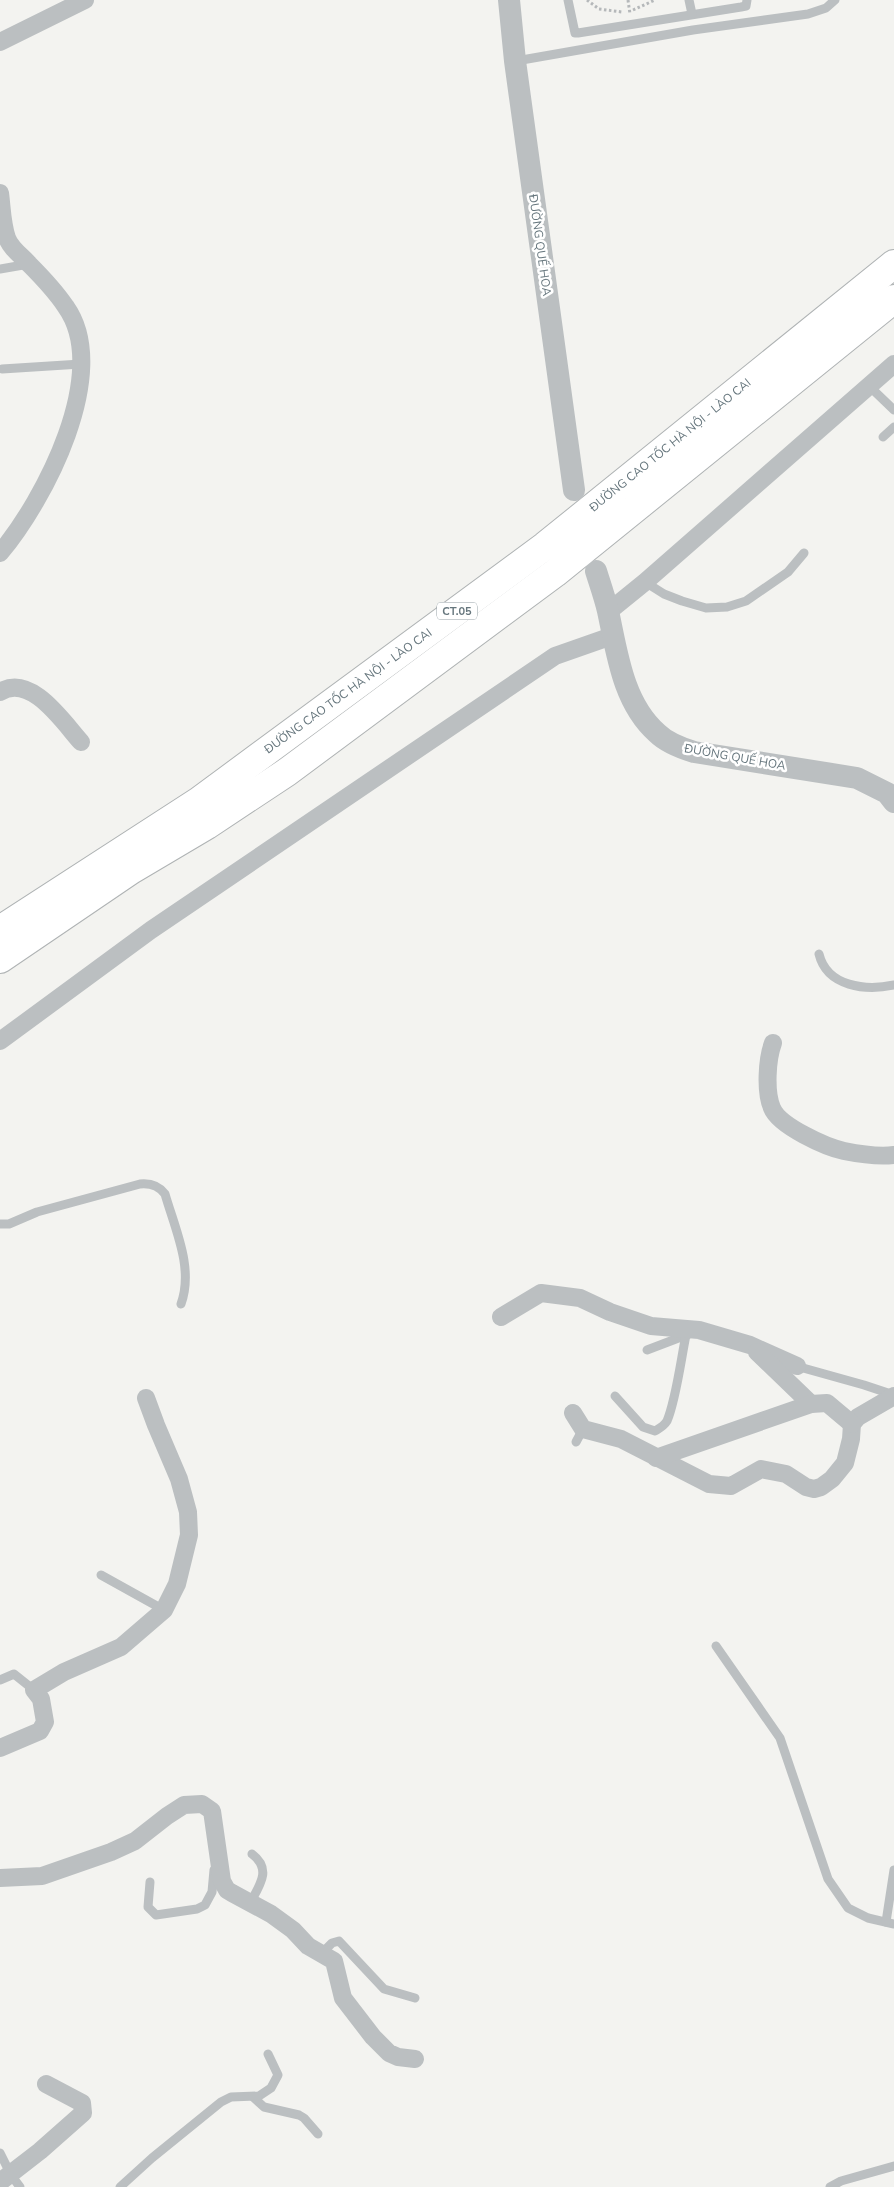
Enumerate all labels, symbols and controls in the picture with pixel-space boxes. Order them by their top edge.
street label: ĐƯỜNG QUẾ HOA [525,192,556,297]
street label: ĐƯỜNG CAO TỐC HÀ NỘI - LÀO CAI [584,374,754,516]
road number: CT.05 [437,602,477,620]
street label: ĐƯỜNG CAO TỐC HÀ NỘI - LÀO CAI [260,624,435,758]
street label: ĐƯỜNG QUẾ HOA [682,739,787,774]

